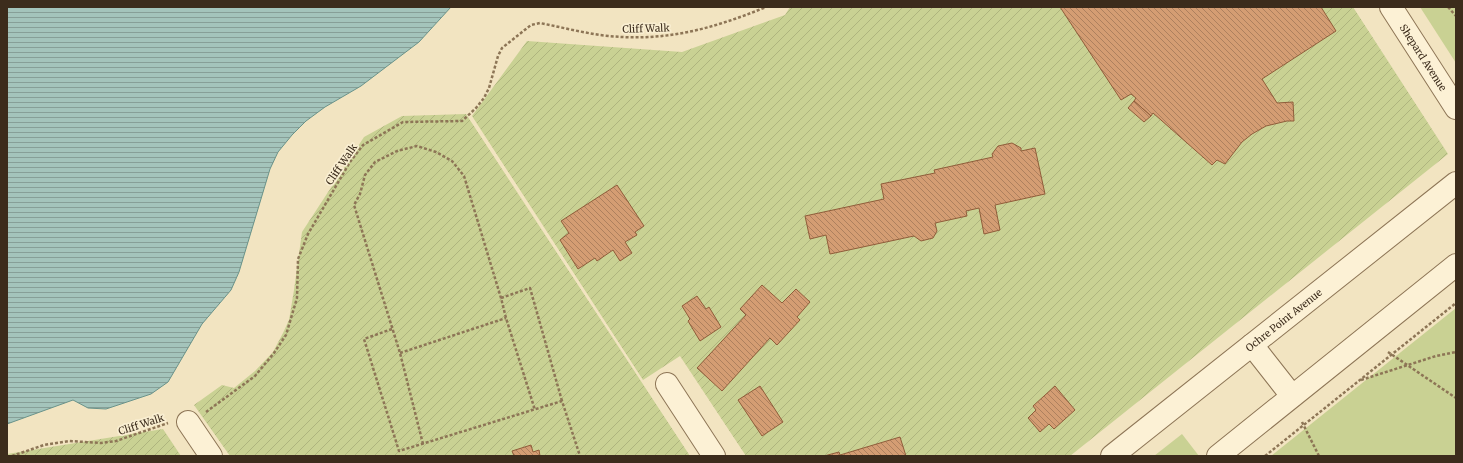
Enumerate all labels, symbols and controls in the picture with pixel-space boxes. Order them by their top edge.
street label: Cliff Walk [622,21,671,36]
street label: Shepard Avenue [1397,22,1449,94]
street label: Cliff Walk [323,140,360,188]
street label: Ochre Point Avenue [1243,286,1325,355]
street label: Cliff Walk [117,411,166,438]

